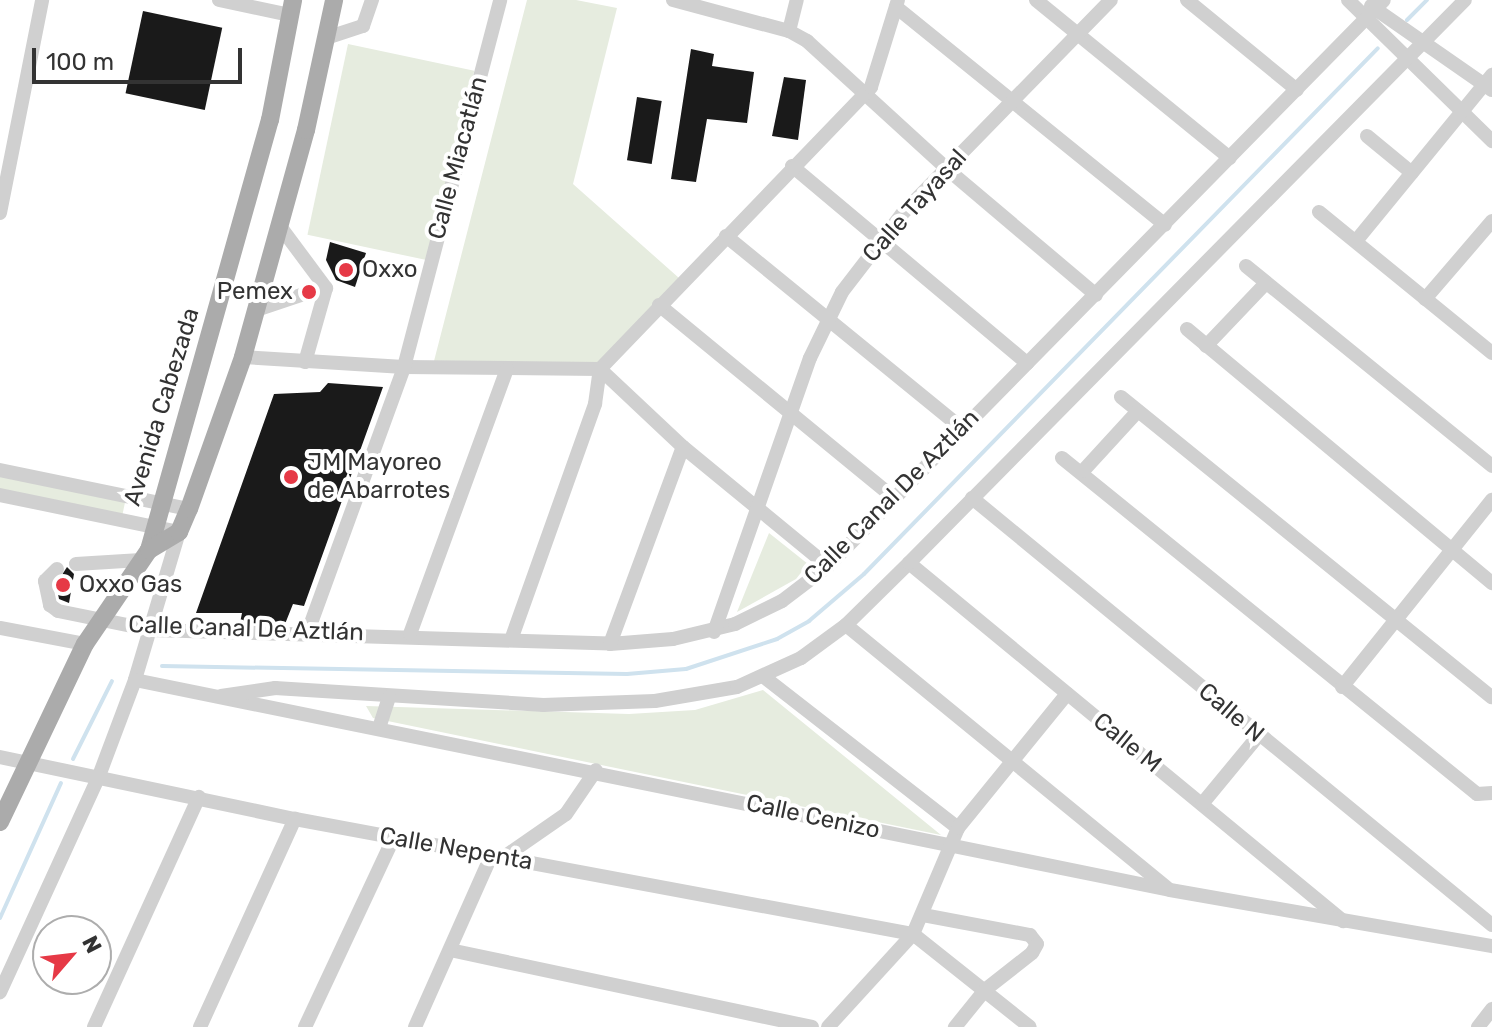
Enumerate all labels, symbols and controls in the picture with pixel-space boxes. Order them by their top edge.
scale bar [36,32,246,82]
text: 100 m [46,48,114,76]
street label: Calle Miacatlán [422,73,494,243]
street label: Calle Tayasal [857,144,973,268]
place label: Oxxo [362,256,418,284]
marker: Oxxo [337,261,355,279]
place label: Pemex [217,278,293,306]
marker: Pemex [300,283,318,301]
street label: Avenida Cabezada [118,305,206,509]
street label: Calle Canal De Aztlán [798,403,986,591]
place label: JM Mayoreo de Abarrotes [307,449,451,505]
marker: JM Mayoreo de Abarrotes [282,468,300,486]
place label: Oxxo Gas [79,571,182,599]
marker: Oxxo Gas [54,576,72,594]
street label: Calle Canal De Aztlán [128,610,364,648]
street label: Calle N [1192,677,1270,749]
street label: Calle M [1087,707,1167,779]
street label: Calle Cenizo [744,789,882,845]
street label: Calle Nepenta [377,821,535,877]
north arrow [32,915,112,995]
text: N [76,931,107,958]

